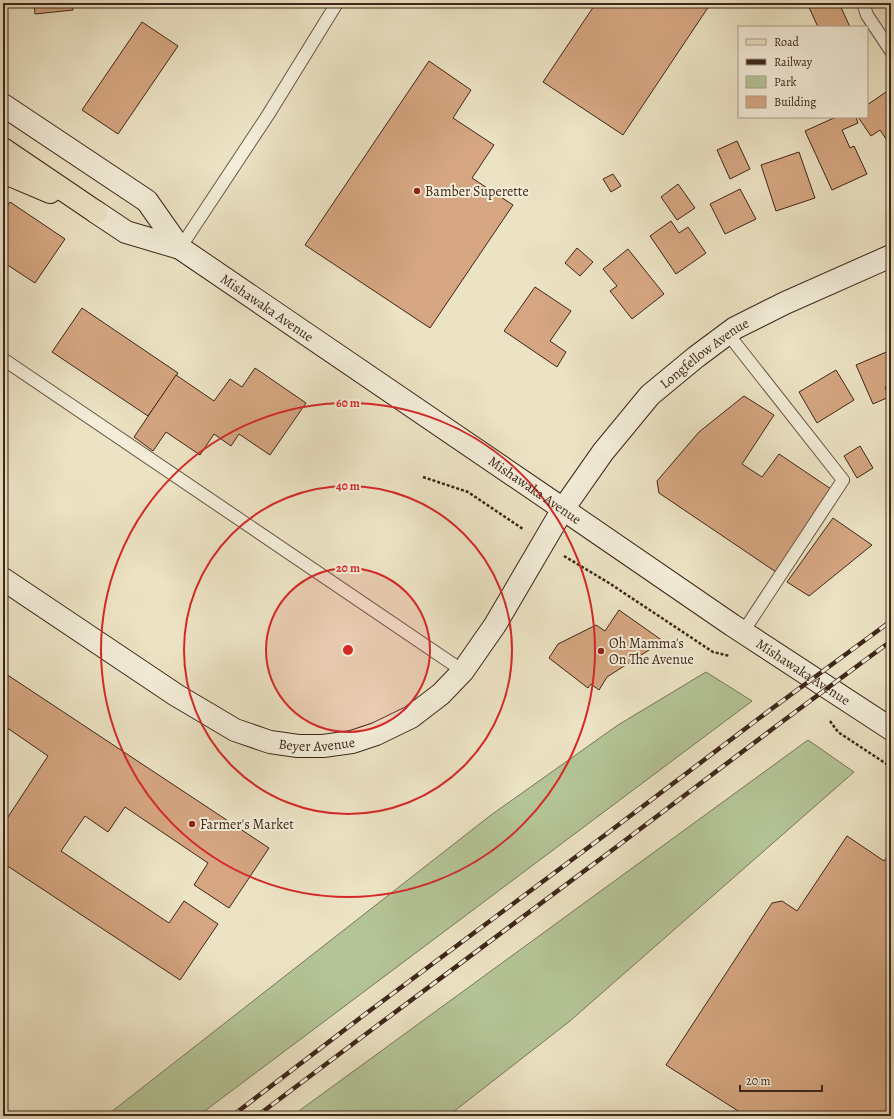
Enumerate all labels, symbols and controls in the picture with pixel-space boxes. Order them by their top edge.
legend [738,26,868,118]
text: Road [774,34,800,50]
text: Railway [774,54,813,70]
text: Park [774,74,797,90]
text: Building [774,94,816,110]
place label: Bamber Superette [425,182,529,201]
marker: Bamber Superette [412,186,422,196]
street label: Mishawaka Avenue [217,269,318,346]
street label: Longfellow Avenue [656,313,752,393]
text: 60 m [336,395,360,411]
street label: Mishawaka Avenue [485,451,585,529]
text: 40 m [336,478,360,494]
text: 20 m [336,560,360,576]
place label: Oh Mamma's On The Avenue [609,634,694,669]
street label: Mishawaka Avenue [752,634,854,709]
centre of rings [341,643,355,657]
marker: Oh Mamma's On The Avenue [596,646,606,656]
street label: Beyer Avenue [277,732,356,756]
place label: Farmer's Market [200,815,294,834]
marker: Farmer's Market [187,819,197,829]
scale bar [740,1067,822,1093]
text: 20 m [746,1073,770,1089]

